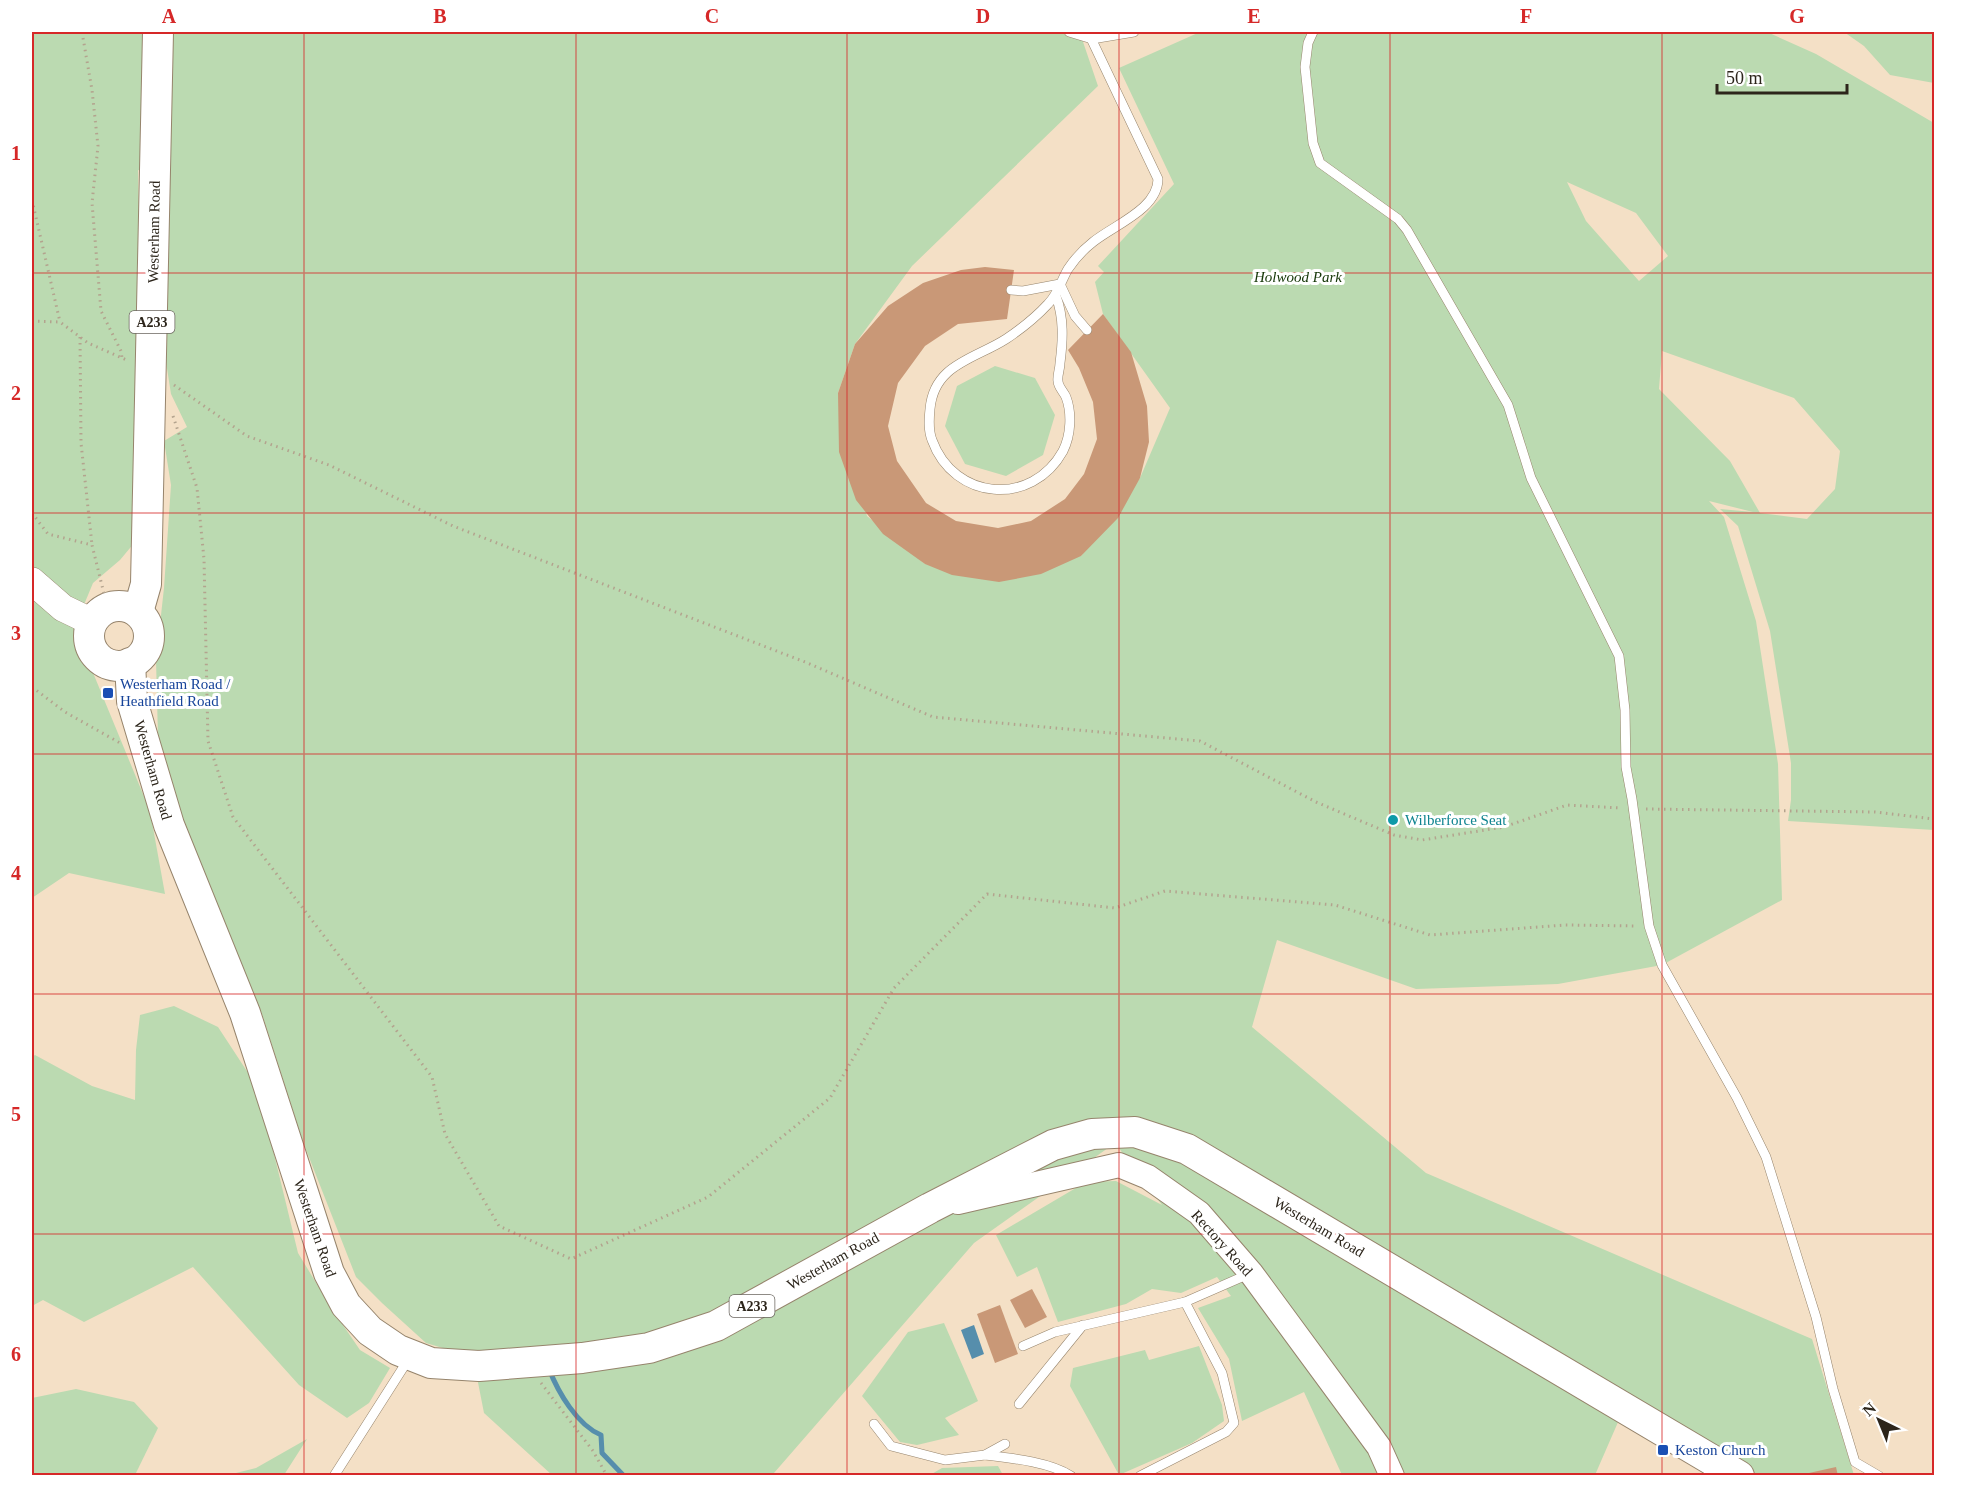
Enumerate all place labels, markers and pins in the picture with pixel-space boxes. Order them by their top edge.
place label: Westerham Road / Heathfield Road [120,676,231,709]
marker: Westerham Road / Heathfield Road [101,686,115,700]
place label: Wilberforce Seat [1405,812,1507,828]
marker: Wilberforce Seat [1386,813,1400,827]
place label: Keston Church [1675,1442,1766,1458]
marker: Keston Church [1656,1443,1670,1457]

